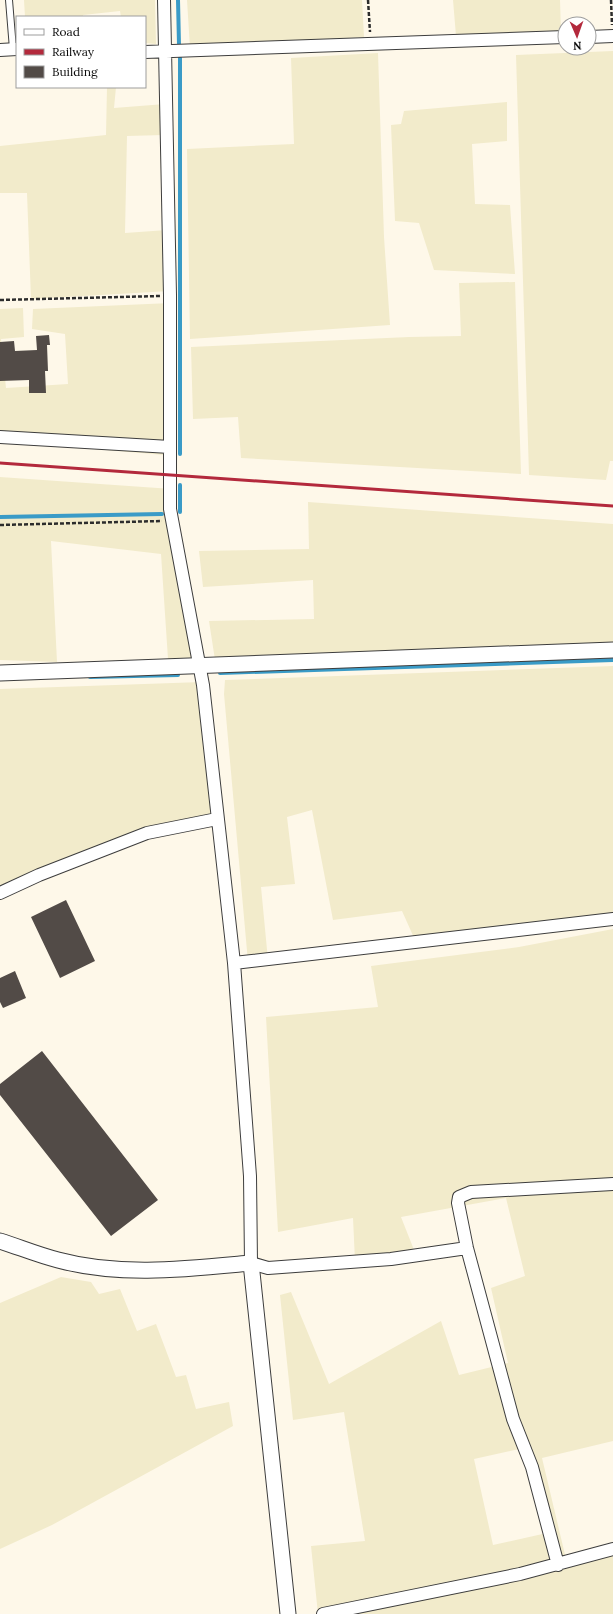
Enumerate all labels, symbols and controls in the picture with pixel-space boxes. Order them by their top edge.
legend [16,16,146,88]
north arrow [557,16,597,56]
text: Road [52,24,80,39]
text: N [572,39,582,53]
text: Railway [52,44,95,59]
text: Building [52,64,98,79]

